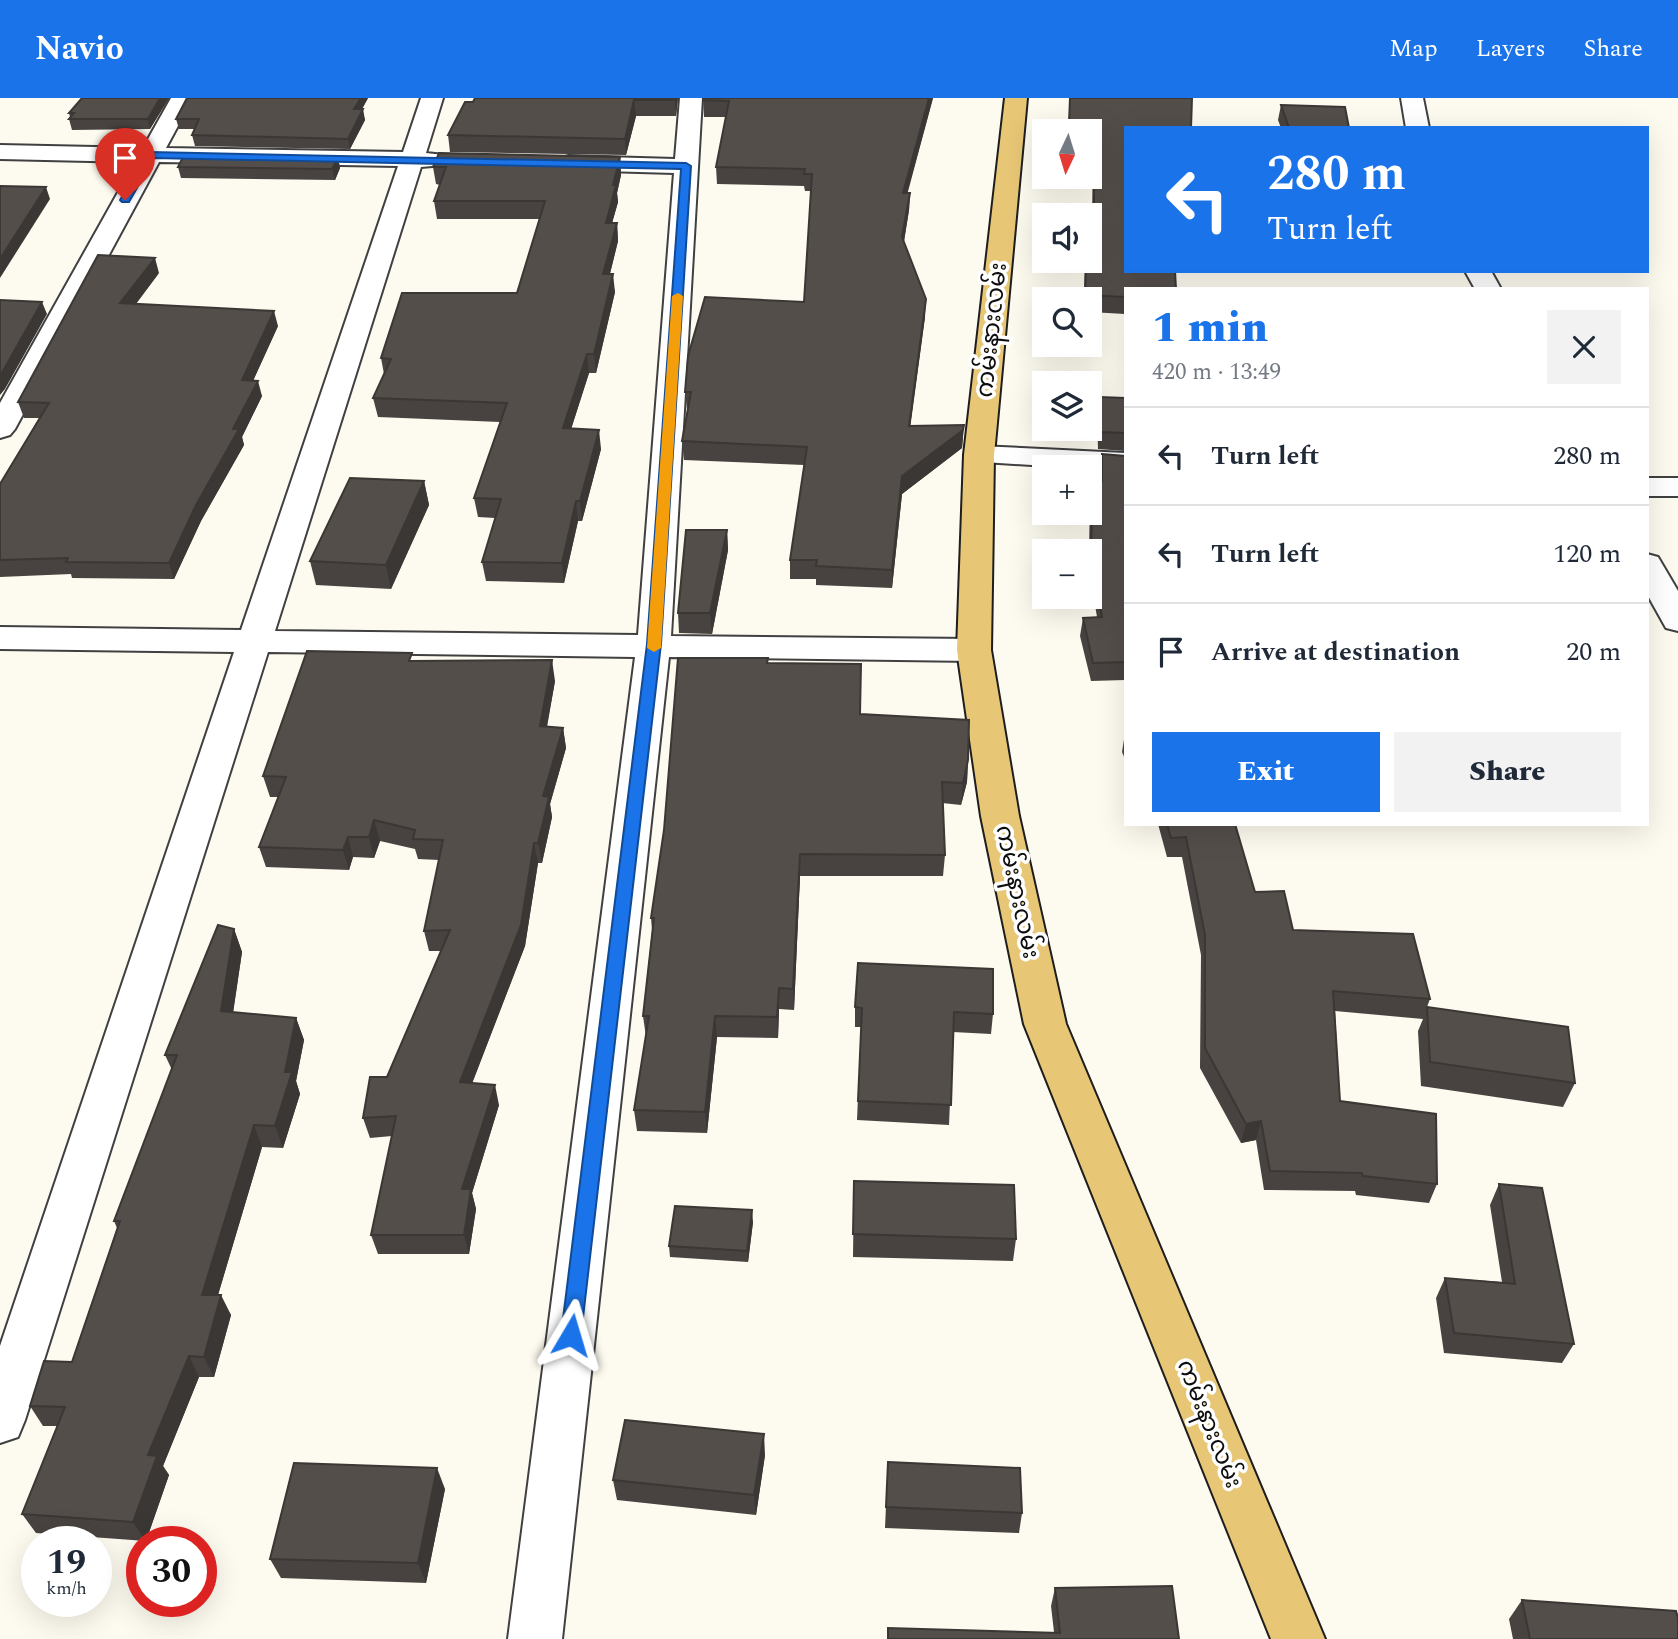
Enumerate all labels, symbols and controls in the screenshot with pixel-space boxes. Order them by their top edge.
text: Navio [35,24,124,74]
text: Map [1389,31,1438,67]
text: Layers [1476,31,1546,67]
text: Share [1584,31,1643,67]
north arrow [1032,119,1102,189]
map controls [1032,119,1102,609]
pin [95,128,155,200]
text: 280 m [1267,137,1406,212]
icon: arrive [106,139,144,177]
icon: left [1152,154,1243,245]
button: sound [1032,203,1102,273]
text: Turn left [1267,205,1393,254]
street label: ကမ်းနားလမ်း [967,261,1017,399]
button: search [1032,287,1102,357]
text: 1 min [1152,297,1268,360]
button: close [1547,310,1621,384]
text: 420 m · 13:49 [1152,355,1281,390]
button: layers [1032,371,1102,441]
text: Turn left [1211,436,1319,476]
text: 280 m [1553,436,1621,476]
icon: left [1152,437,1190,475]
button: + [1032,455,1102,525]
text: Turn left [1211,534,1319,574]
text: 120 m [1553,534,1621,574]
icon: left [1152,535,1190,573]
button: − [1032,539,1102,609]
text: Arrive at destination [1211,632,1460,672]
text: 20 m [1566,632,1621,672]
icon: arrive [1152,633,1190,671]
button: Exit [1152,732,1380,812]
button: Share [1394,732,1621,812]
street label: ကမ်းနားလမ်း [985,822,1049,962]
position arrow [534,1298,608,1372]
street label: ကမ်းနားလမ်း [1167,1354,1251,1494]
speed limit sign: 30 [126,1526,217,1617]
text: 19 [47,1536,86,1589]
text: km/h [46,1575,87,1602]

